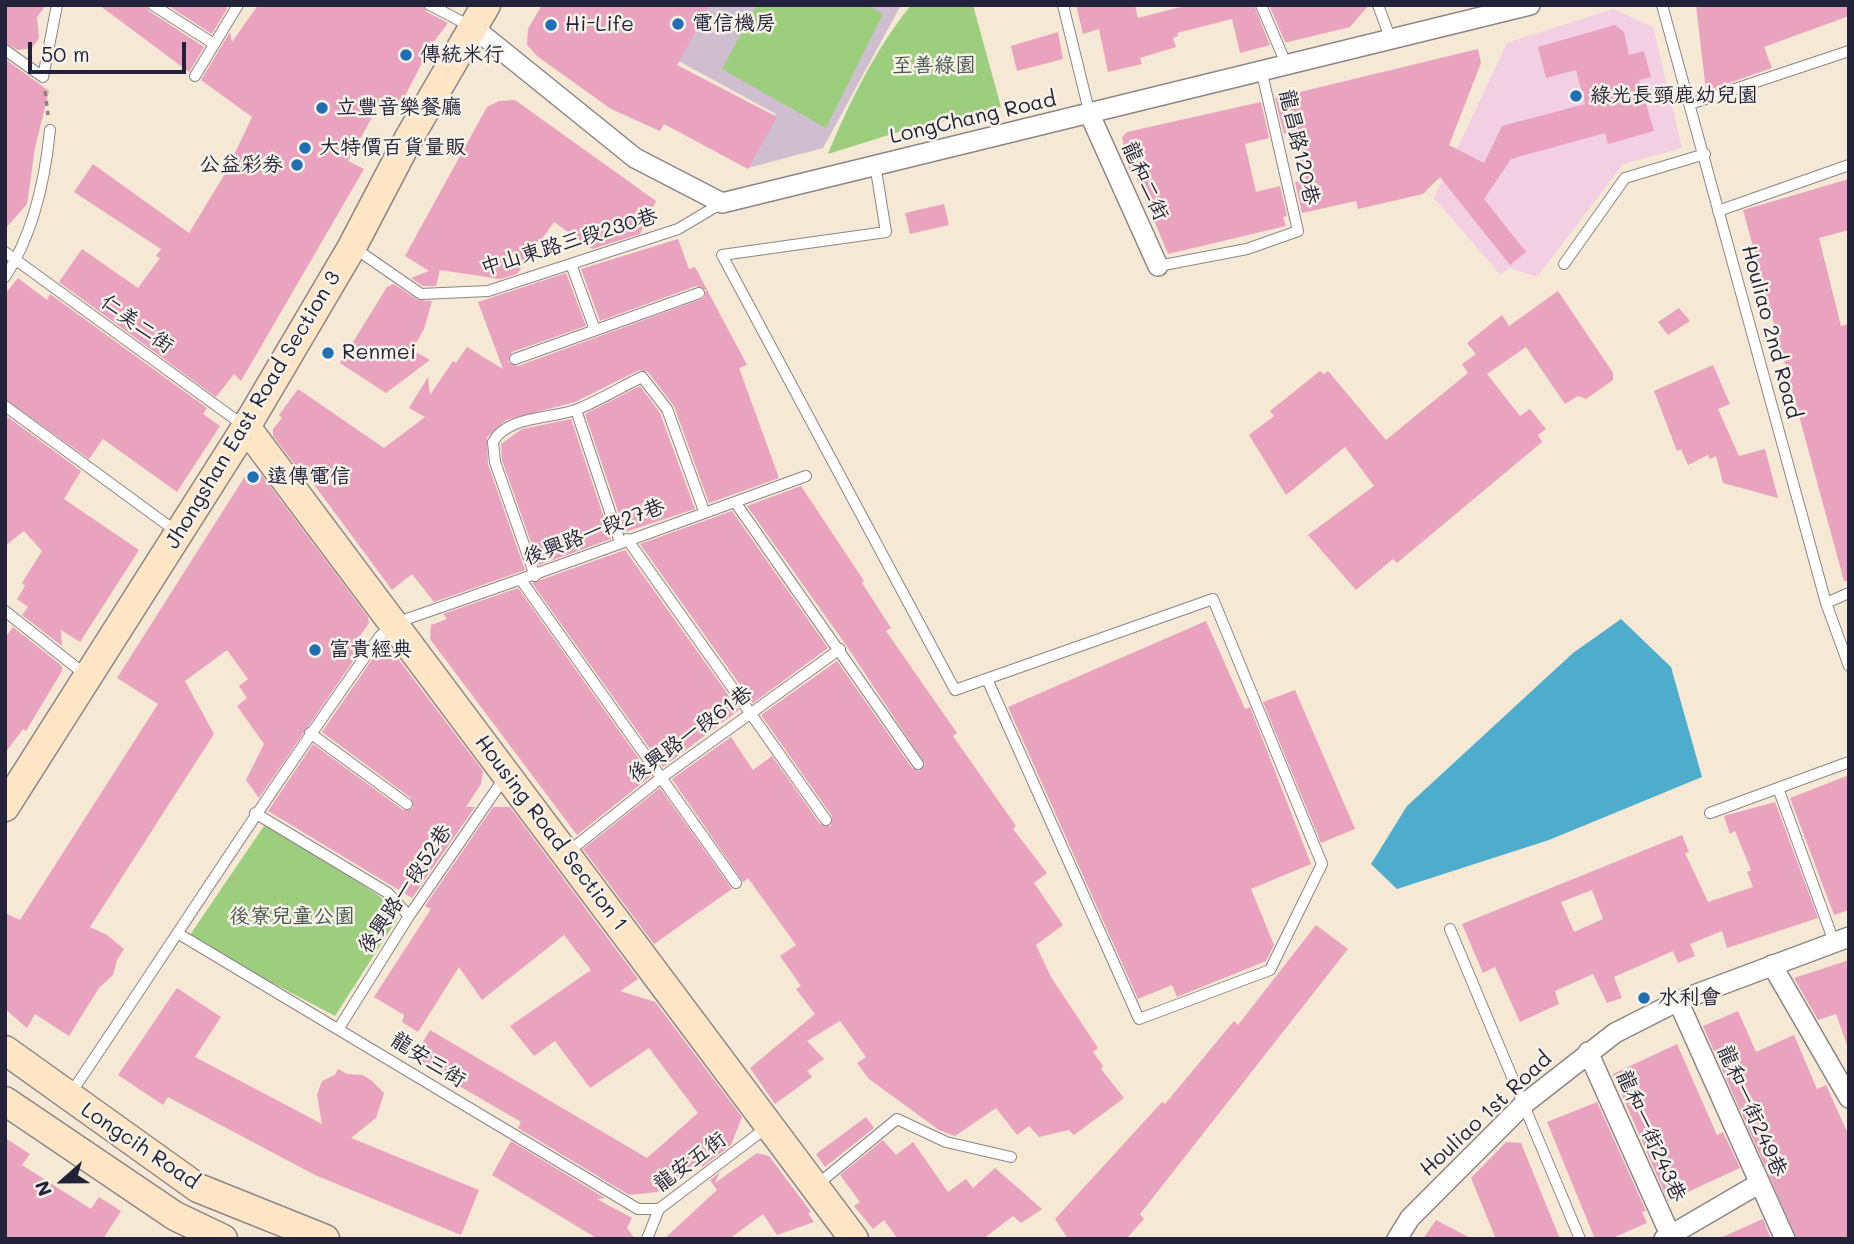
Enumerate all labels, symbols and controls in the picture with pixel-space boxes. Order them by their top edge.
place label: 電信機房 [692,11,776,37]
place label: Hi-Life [565,12,634,38]
marker: 電信機房 [670,16,686,32]
marker: Hi-Life [543,17,559,33]
scale bar [32,28,189,72]
text: 50 m [41,40,90,67]
place label: 傳統米行 [420,42,504,68]
marker: 傳統米行 [398,47,414,63]
park label: 至善綠園 [892,53,976,79]
place label: 綠光長頸鹿幼兒園 [1590,83,1758,109]
street label: LongChang Road [887,87,1059,149]
street label: 龍昌路120巷 [1273,87,1325,207]
marker: 綠光長頸鹿幼兒園 [1568,88,1584,104]
place label: 立豐音樂餐廳 [336,95,462,121]
marker: 立豐音樂餐廳 [314,100,330,116]
place label: 大特價百貨量販 [319,135,466,161]
street label: 龍和二街 [1116,138,1174,224]
marker: 大特價百貨量販 [297,140,313,156]
place label: 公益彩券 [199,152,283,178]
marker: 公益彩券 [289,157,305,173]
street label: 中山東路三段230巷 [477,203,661,281]
street label: Houliao 2nd Road [1736,243,1806,421]
street label: Jhongshan East Road Section 3 [160,267,346,553]
street label: 仁美二街 [96,289,178,359]
place label: Renmei [342,340,416,366]
marker: Renmei [320,345,336,361]
place label: 遠傳電信 [267,464,351,490]
marker: 遠傳電信 [245,469,261,485]
street label: 後興路一段27巷 [520,493,668,571]
place label: 富貴經典 [329,637,413,663]
marker: 富貴經典 [307,642,323,658]
street label: 後興路一段61巷 [623,680,757,788]
street label: Housing Road Section 1 [469,730,633,936]
street label: 後興路一段52巷 [353,820,457,958]
park label: 後寮兒童公園 [229,904,355,930]
place label: 水利會 [1658,985,1721,1011]
marker: 水利會 [1636,990,1652,1006]
street label: 龍安三街 [386,1027,470,1093]
street label: 龍和一街249巷 [1712,1041,1792,1181]
street label: Houliao 1st Road [1415,1047,1557,1181]
street label: 龍和一街243巷 [1611,1066,1691,1206]
street label: Longcih Road [76,1097,204,1195]
street label: 龍安五街 [649,1127,731,1197]
north arrow [28,1146,98,1216]
text: N [29,1178,57,1200]

